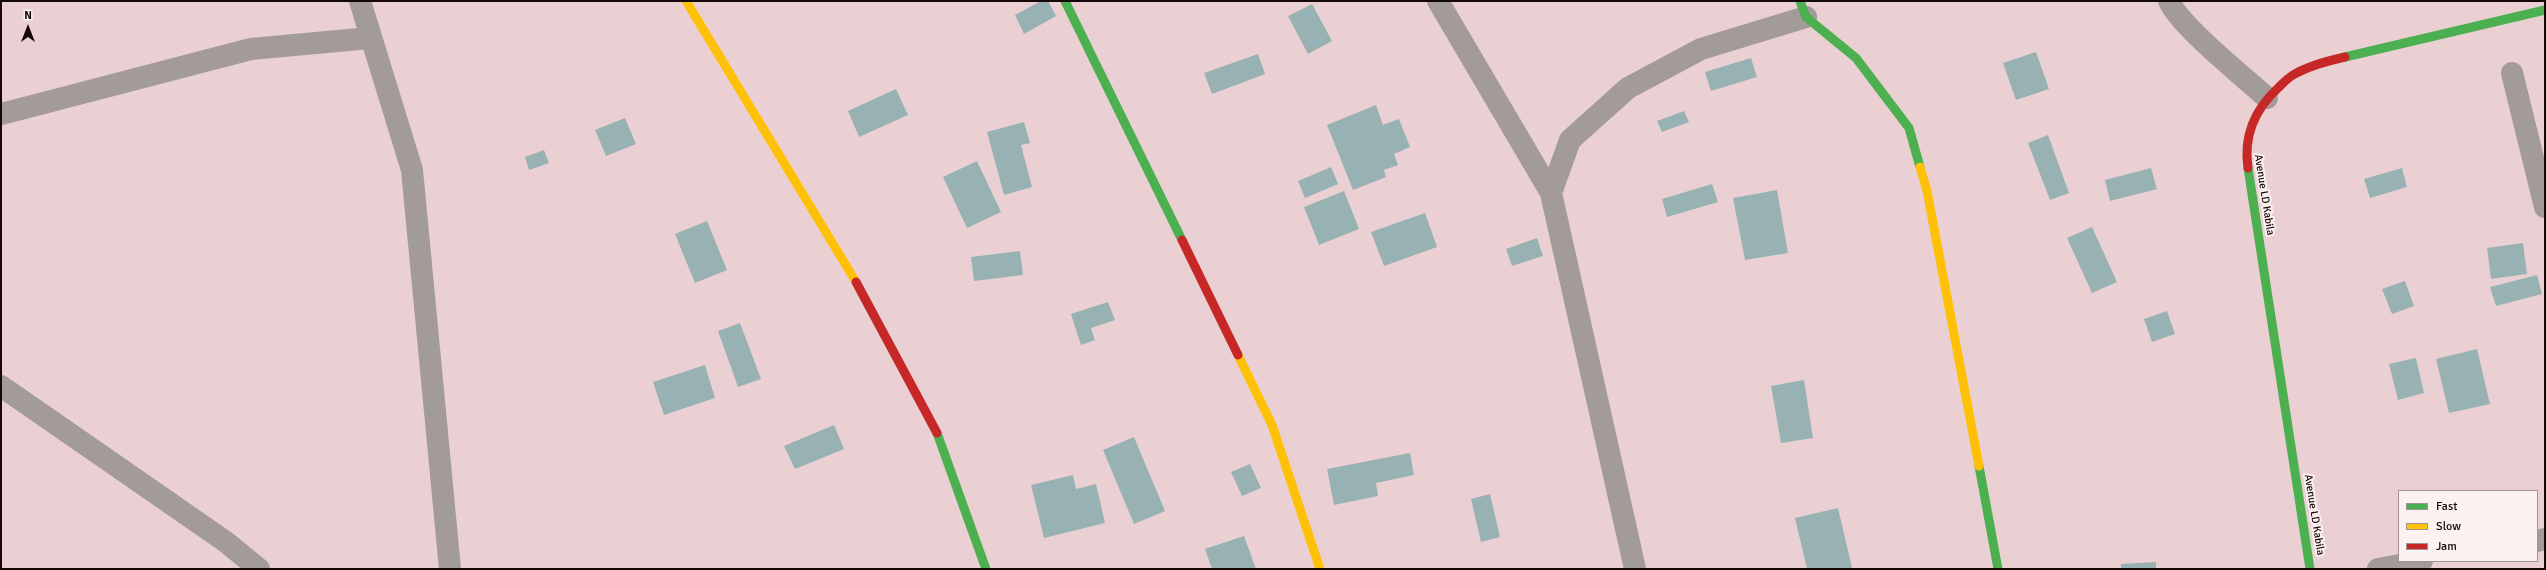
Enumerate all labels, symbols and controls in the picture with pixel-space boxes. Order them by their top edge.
north arrow [8,8,48,48]
text: N [24,9,32,22]
street label: Avenue LD Kabila [2251,154,2277,236]
street label: Avenue LD Kabila [2301,474,2327,556]
legend [2398,490,2538,562]
text: Fast [2436,499,2457,514]
text: Slow [2436,519,2461,534]
text: Jam [2436,539,2457,554]

